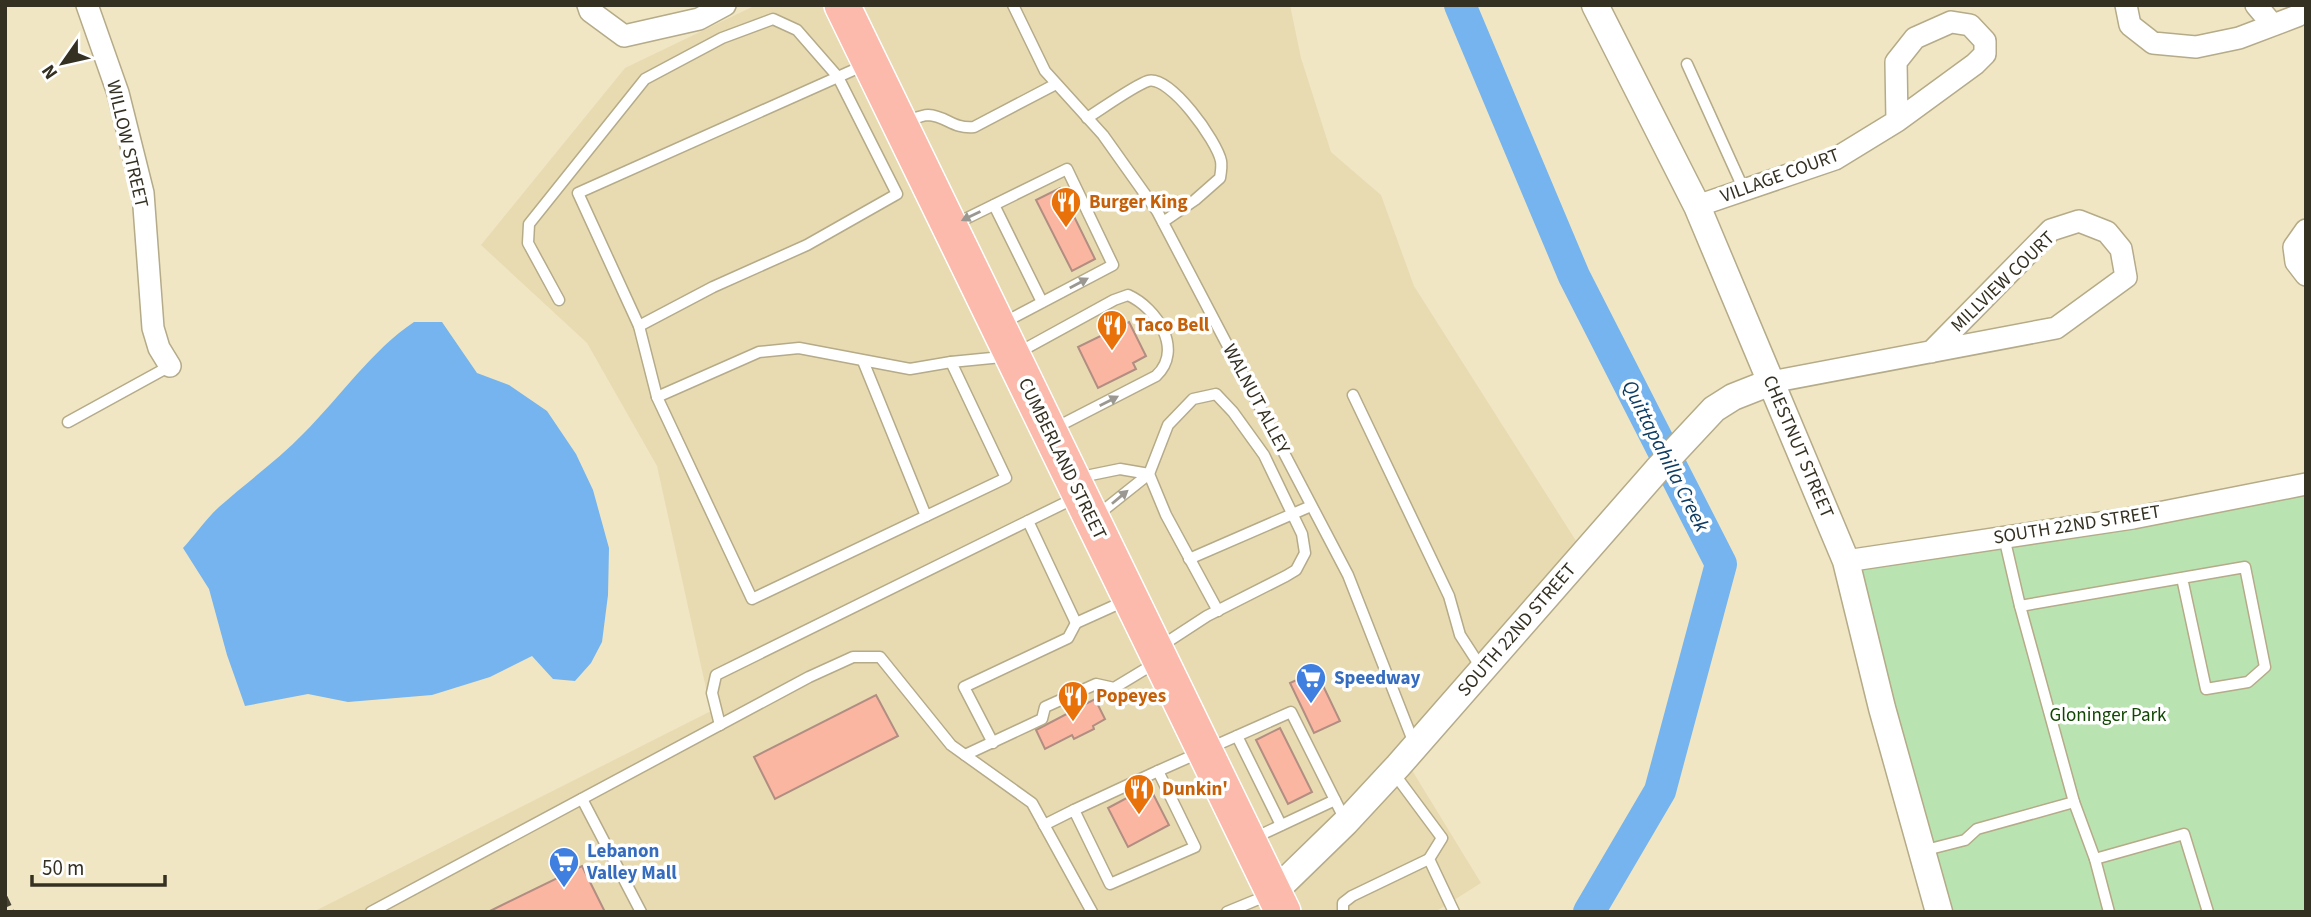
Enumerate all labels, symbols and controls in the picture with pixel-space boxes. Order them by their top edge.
north arrow [28,28,98,98]
text: N [35,59,65,84]
street label: WILLOW STREET [99,78,155,210]
street label: VILLAGE COURT [1717,142,1843,210]
restaurant icon: Burger King [1049,185,1083,229]
place label: Burger King [1089,189,1188,216]
one-way arrow [961,211,981,222]
street label: MILLVIEW COURT [1945,225,2061,339]
one-way arrow [1069,277,1089,288]
restaurant icon: Taco Bell [1095,308,1129,352]
place label: Taco Bell [1135,312,1210,339]
street label: WALNUT ALLEY [1216,339,1297,460]
street label: CHESTNUT STREET [1756,371,1840,523]
street label: CUMBERLAND STREET [1011,374,1113,544]
water label: Quittapahilla Creek [1615,375,1718,538]
one-way arrow [1099,395,1119,406]
one-way arrow [1111,490,1128,505]
street label: SOUTH 22ND STREET [1991,498,2163,552]
street label: SOUTH 22ND STREET [1451,557,1583,703]
supermarket icon: Speedway [1294,661,1328,705]
place label: Speedway [1334,665,1421,692]
restaurant icon: Popeyes [1056,679,1090,723]
place label: Popeyes [1096,683,1166,710]
park label: Gloninger Park [2050,702,2167,729]
restaurant icon: Dunkin' [1122,772,1156,816]
place label: Dunkin' [1162,776,1228,803]
place label: Lebanon Valley Mall [586,838,677,887]
scale bar [32,844,164,888]
supermarket icon: Lebanon Valley Mall [547,845,581,889]
text: 50 m [42,853,84,883]

